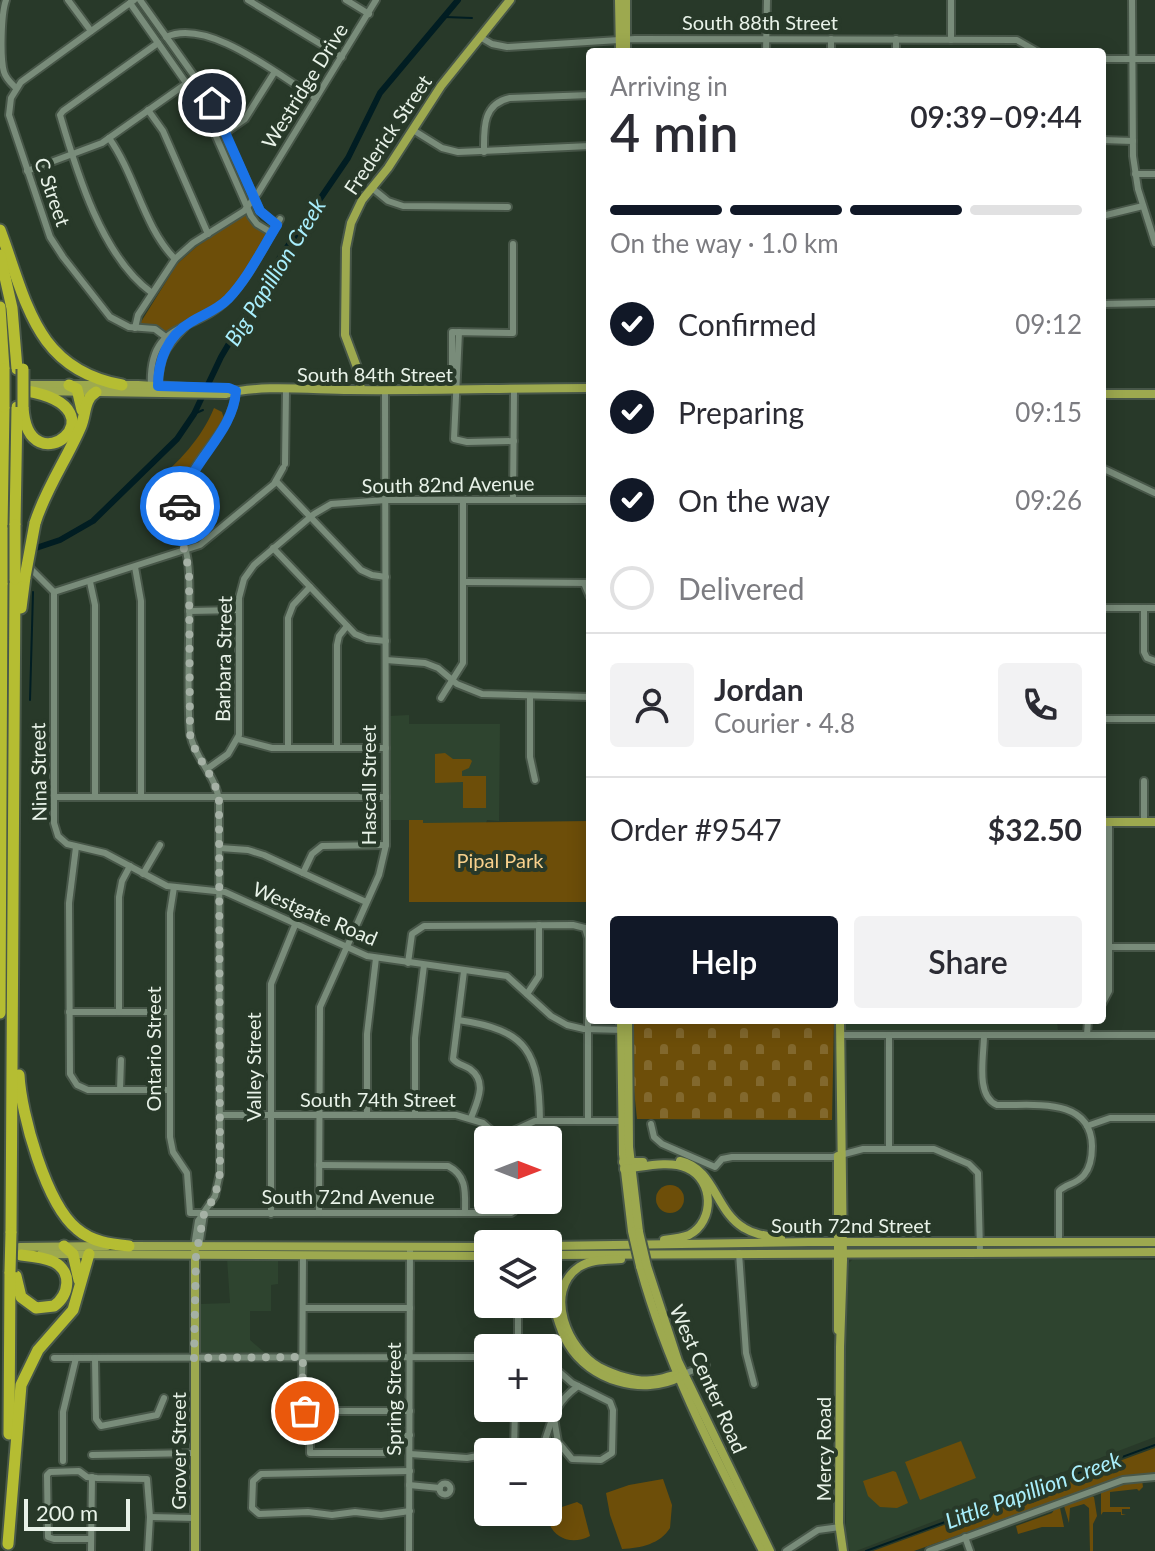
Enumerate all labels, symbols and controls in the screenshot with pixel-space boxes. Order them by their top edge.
street label: South 88th Street [682,10,838,34]
street label: Westridge Drive [256,19,352,152]
pin [178,69,246,137]
street label: Frederick Street [338,70,436,199]
text: Arriving in [610,70,728,102]
icon: home [190,81,234,125]
text: 09:39–09:44 [910,98,1082,134]
text: 4 min [610,101,738,163]
street label: C Street [30,154,76,229]
water label: Big Papillion Creek [218,193,331,350]
text: On the way · 1.0 km [610,227,839,259]
icon: check [610,302,654,346]
text: Confirmed [678,306,817,342]
text: 09:12 [1015,308,1082,340]
street label: South 84th Street [297,362,453,386]
icon: check [610,390,654,434]
text: Preparing [678,394,804,430]
text: 09:15 [1015,396,1082,428]
courier [140,466,220,546]
street label: South 82nd Avenue [361,470,535,498]
icon: check [610,478,654,522]
text: On the way [678,482,830,518]
icon: car [158,484,202,528]
text: 09:26 [1015,484,1082,516]
text: Delivered [678,570,805,606]
street label: Barbara Street [210,596,236,722]
button: person [610,663,694,747]
button: phone [998,663,1082,747]
text: Jordan [714,671,804,707]
text: Courier · 4.8 [714,707,855,739]
street label: Nina Street [25,722,51,822]
street label: Hascall Street [356,725,380,845]
text: Order #9547 [610,811,782,847]
text: $32.50 [988,811,1082,847]
park label: Pipal Park [457,848,544,872]
street label: Westgate Road [249,876,381,950]
button: Help [610,916,838,1008]
button: Share [854,916,1082,1008]
street label: Ontario Street [141,986,165,1112]
street label: Valley Street [241,1012,265,1122]
street label: South 74th Street [300,1087,456,1111]
north arrow [474,1126,562,1214]
map controls [474,1126,562,1526]
street label: South 72nd Avenue [262,1184,434,1208]
street label: South 72nd Street [771,1213,931,1237]
button: layers [474,1230,562,1318]
street label: West Center Road [665,1301,752,1456]
button: + [474,1334,562,1422]
street label: Spring Street [381,1342,405,1456]
pin [271,1377,339,1445]
icon: bag [283,1389,327,1433]
street label: Grover Street [166,1392,190,1510]
street label: Mercy Road [811,1397,835,1501]
button: − [474,1438,562,1526]
water label: Little Papillion Creek [941,1445,1125,1534]
scale bar [24,1495,130,1531]
text: 200 m [36,1499,98,1526]

